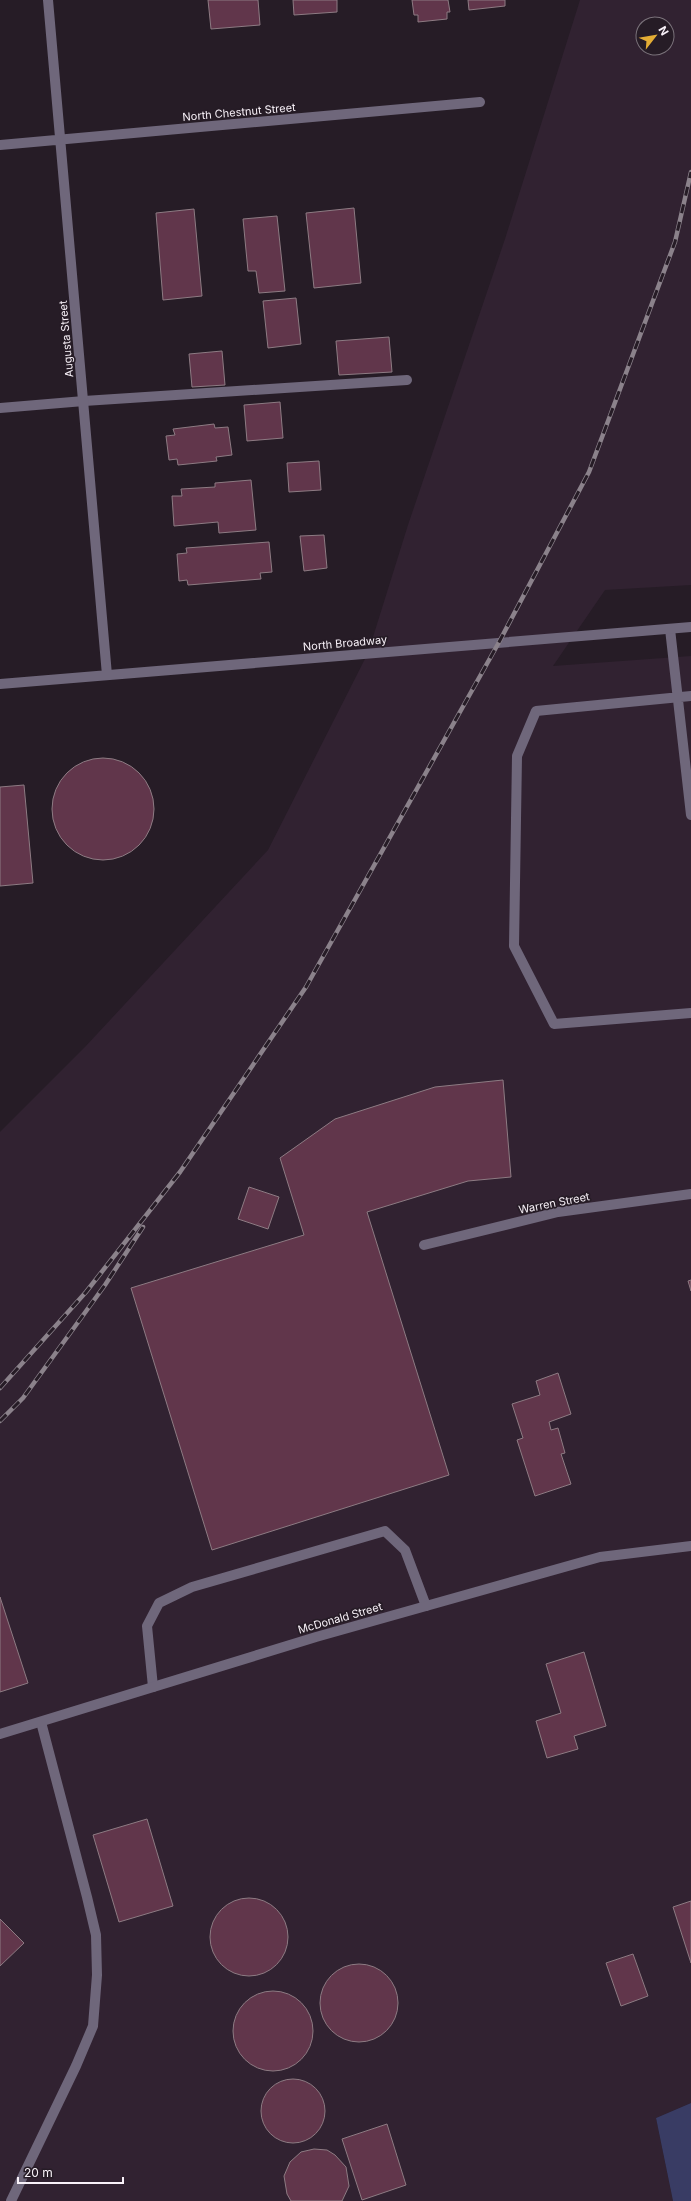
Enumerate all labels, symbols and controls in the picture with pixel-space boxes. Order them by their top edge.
north arrow [635,16,675,56]
text: N [655,24,672,38]
street label: North Chestnut Street [182,100,297,124]
street label: Augusta Street [56,300,76,378]
street label: North Broadway [302,632,388,654]
street label: Warren Street [517,1189,591,1217]
street label: McDonald Street [296,1599,384,1637]
scale bar [18,2159,123,2185]
text: 20 m [24,2165,53,2180]

